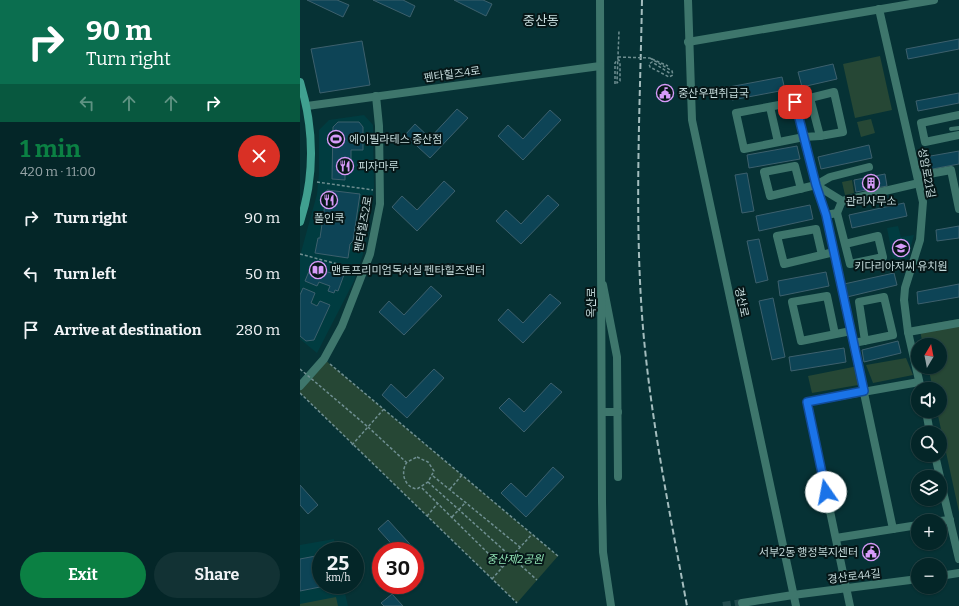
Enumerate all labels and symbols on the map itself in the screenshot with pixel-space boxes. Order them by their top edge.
district label: 중산동 [523,13,559,28]
street label: 펜타힐즈4로 [423,64,481,85]
public building icon: 중산우편취급국 [655,83,675,103]
pin [778,85,812,119]
place label: 중산우편취급국 [678,87,749,100]
sports icon: 에이필라테스 중산점 [326,129,346,149]
place label: 에이필라테스 중산점 [349,133,442,146]
street label: 성암로21길 [915,147,938,199]
restaurant icon: 피자마루 [335,156,355,176]
place label: 피자마루 [358,160,398,173]
building icon: 관리사무소 [861,173,881,193]
restaurant icon: 폴인쿡 [319,190,339,210]
street label: 펜타힐즈2로 [352,195,375,253]
place label: 관리사무소 [846,195,896,208]
place label: 폴인쿡 [314,212,344,225]
school or university icon: 키다리아저씨 유치원 [891,238,911,258]
library icon: 맨토프리미엄독서실 펜타힐즈센터 [308,260,328,280]
place label: 키다리아저씨 유치원 [854,260,948,273]
place label: 맨토프리미엄독서실 펜타힐즈센터 [331,264,485,277]
street label: 경산로 [732,286,751,318]
street label: 옥산로 [585,288,598,318]
north arrow [911,338,947,374]
position arrow [805,471,847,513]
speed limit sign: 30 [372,542,424,594]
public building icon: 서부2동 행정복지센터 [861,542,881,562]
place label: 서부2동 행정복지센터 [759,546,858,559]
park label: 중산제2공원 [487,553,544,566]
street label: 경산로44길 [827,567,881,586]

